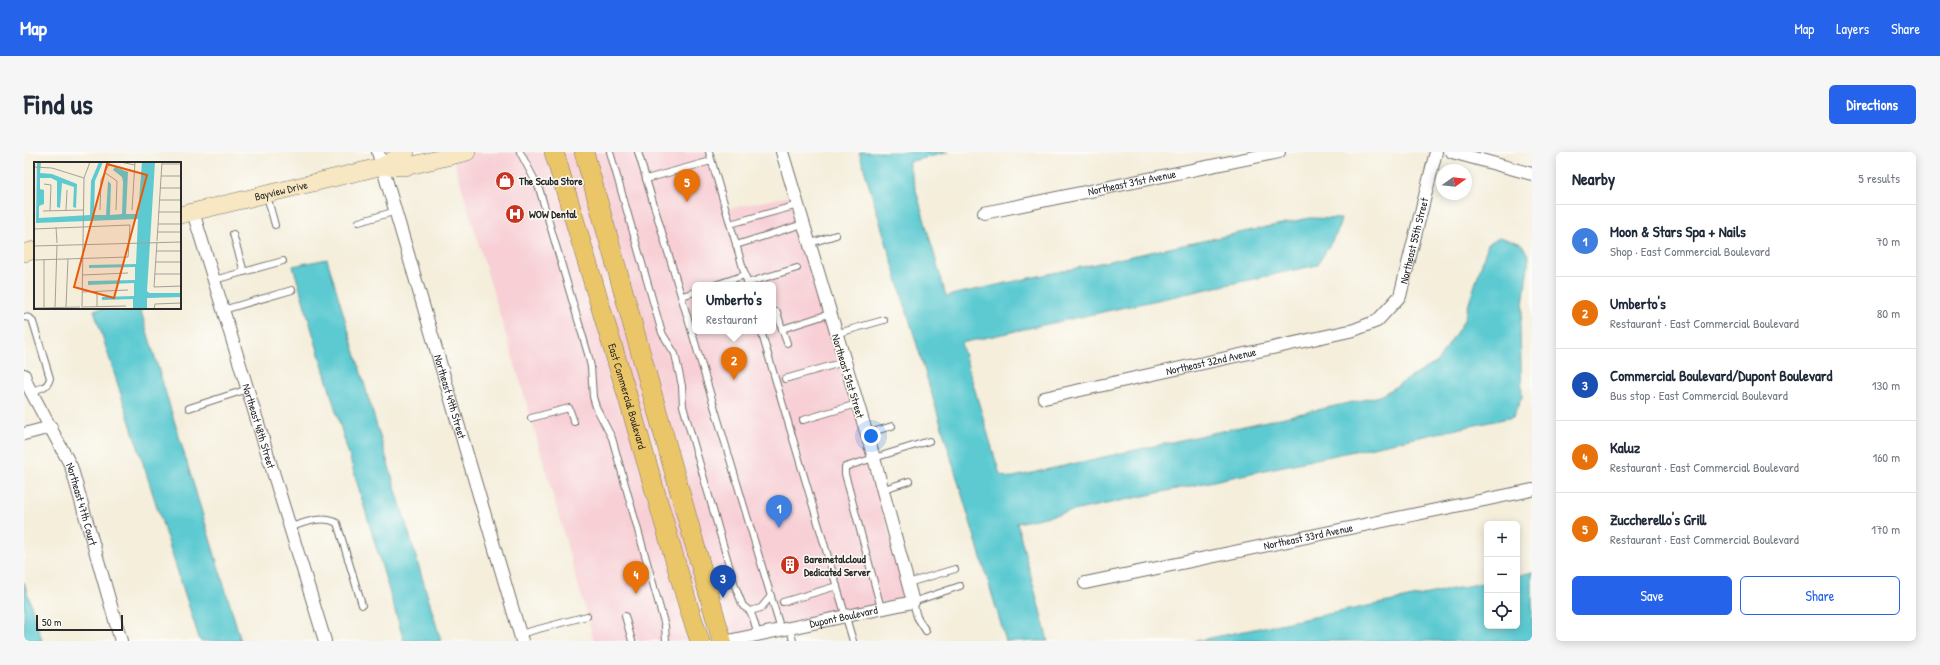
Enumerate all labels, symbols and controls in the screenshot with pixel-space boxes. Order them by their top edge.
text: Map [20,15,47,41]
text: Map [1794,19,1814,38]
text: Layers [1836,19,1869,38]
text: Share [1891,19,1920,38]
text: Find us [24,85,93,123]
button: Directions [1829,85,1916,124]
inset map [34,162,181,309]
north arrow [1436,164,1472,200]
street label: Northeast 31st Avenue [1087,166,1178,198]
text: Nearby [1572,167,1615,190]
pin: 5 [674,169,700,202]
text: 5 results [1858,169,1900,187]
shop icon: The Scuba Store [494,170,516,192]
place label: The Scuba Store [518,174,583,188]
street label: Bayview Drive [253,177,310,204]
street label: Northeast 55th Street [1396,196,1431,285]
hospital icon: WOW Dental [504,203,526,225]
place label: WOW Dental [529,207,578,221]
text: Moon & Stars Spa + Nails [1610,221,1746,242]
text: 1 [1583,232,1587,250]
text: 70 m [1876,232,1900,250]
text: Shop · East Commercial Boulevard [1610,242,1770,260]
popup [692,282,776,334]
text: Umberto's [706,289,762,310]
text: Umberto's [1610,293,1666,314]
text: 2 [1582,304,1588,322]
text: 80 m [1877,304,1900,322]
text: Restaurant [706,310,757,328]
text: Restaurant · East Commercial Boulevard [1610,314,1799,332]
street label: Northeast 51st Street [829,332,867,420]
street label: East Commercial Boulevard [605,342,650,451]
street label: Northeast 32nd Avenue [1165,345,1258,378]
pin: 2 [721,347,747,380]
street label: Northeast 49th Street [431,353,469,441]
text: Commercial Boulevard/Dupont Boulevard [1610,365,1832,386]
text: 3 [1582,376,1588,394]
text: 130 m [1872,376,1900,394]
street label: Northeast 48th Street [239,382,279,470]
text: Bus stop · East Commercial Boulevard [1610,386,1788,404]
your location [861,426,881,446]
text: Kaluz [1610,437,1640,458]
text: 4 [1583,448,1587,466]
text: 160 m [1872,448,1900,466]
text: Restaurant · East Commercial Boulevard [1610,458,1799,476]
street label: Northeast 47th Court [63,460,100,547]
pin: 1 [766,495,792,528]
text: Zuccherello's Grill [1610,509,1706,530]
street label: Northeast 33rd Avenue [1262,520,1355,553]
text: 5 [1582,520,1588,538]
text: 170 m [1871,520,1900,538]
map controls [1484,521,1520,629]
button: + [1484,521,1520,557]
text: Restaurant · East Commercial Boulevard [1610,530,1799,548]
place label: Baremetalcloud Dedicated Server [804,552,871,579]
building icon: Baremetalcloud Dedicated Server [779,554,801,576]
button: − [1484,557,1520,593]
pin: 4 [623,561,649,594]
pin: 3 [710,565,736,598]
button: Save [1572,576,1732,615]
button: Share [1740,576,1900,615]
button: locate [1484,593,1520,629]
street label: Dupont Boulevard [808,603,879,631]
scale bar [36,613,123,632]
text: 50 m [42,615,62,629]

